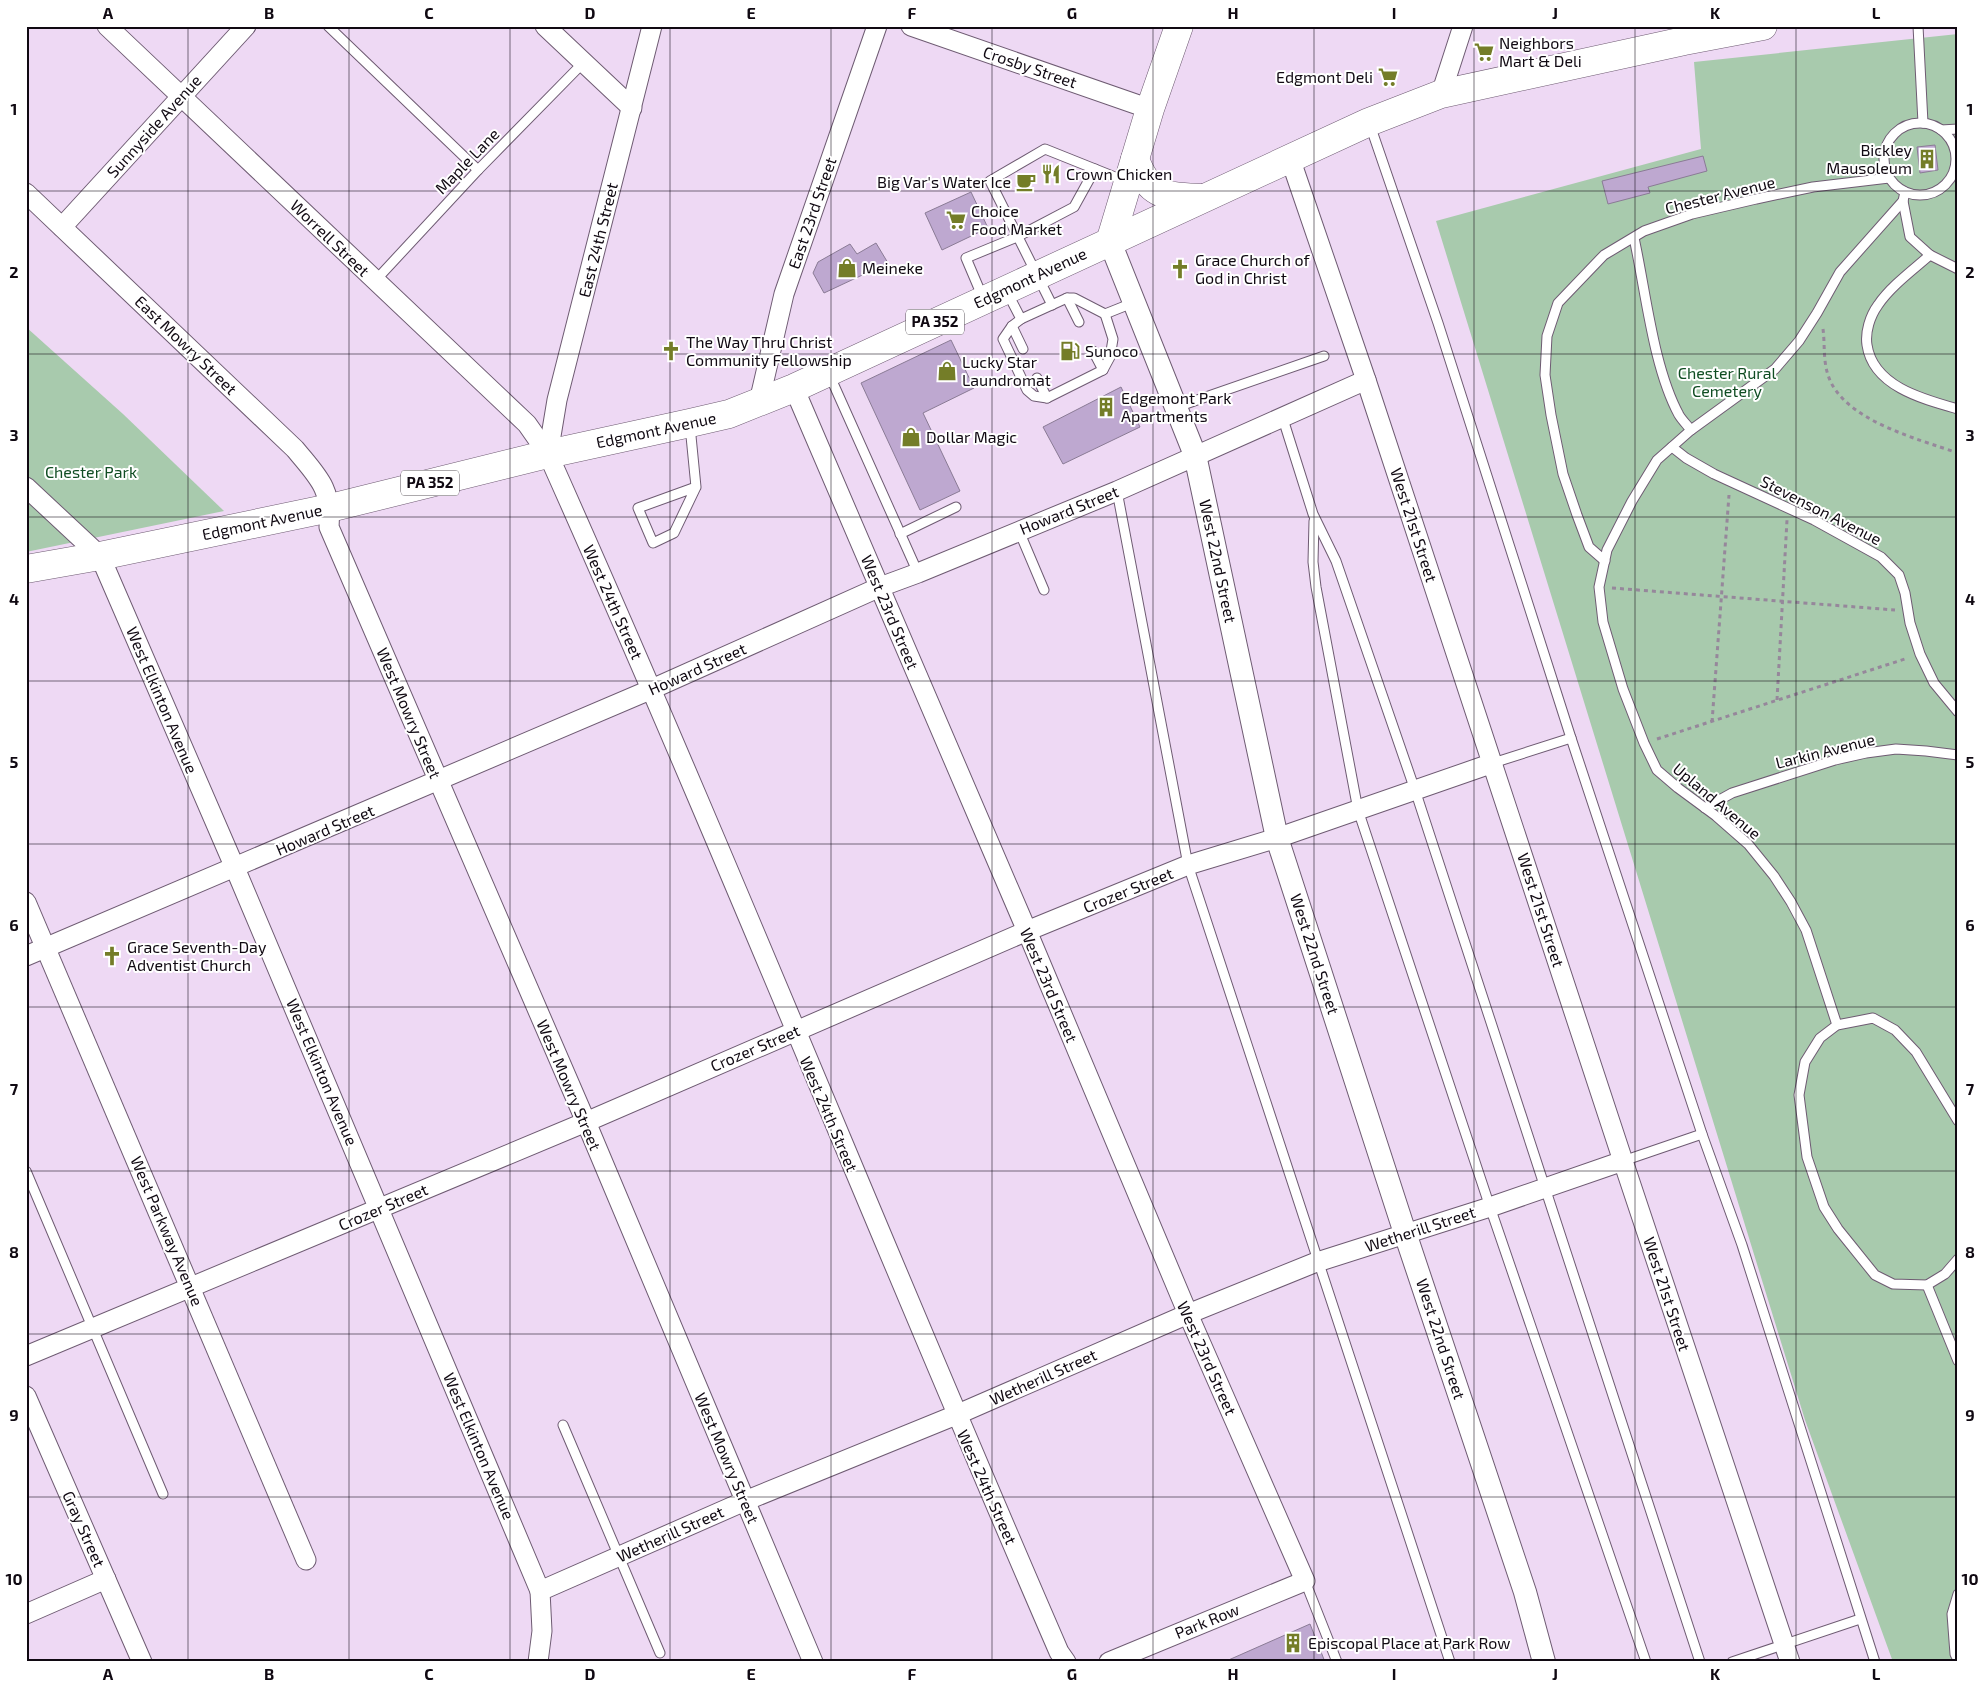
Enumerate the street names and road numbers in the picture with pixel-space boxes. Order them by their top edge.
street label: Crosby Street [981,42,1079,91]
street label: Sunnyside Avenue [102,70,205,181]
street label: Maple Lane [431,124,503,197]
street label: East 23rd Street [784,154,840,271]
street label: Chester Avenue [1663,172,1777,217]
street label: East 24th Street [574,180,621,299]
street label: Worrell Street [287,195,374,280]
street label: Edgmont Avenue [970,243,1089,312]
street label: East Mowry Street [131,291,241,398]
road number: PA 352 [906,310,964,334]
street label: Edgmont Avenue [594,407,718,452]
street label: West 21st Street [1387,465,1442,584]
road number: PA 352 [401,470,459,496]
street label: Stevenson Avenue [1758,471,1885,548]
street label: Howard Street [1017,481,1121,538]
street label: West 22nd Street [1196,497,1241,624]
street label: Edgmont Avenue [200,499,324,544]
street label: West 24th Street [580,542,647,662]
street label: West 23rd Street [858,552,923,672]
street label: West Elkinton Avenue [123,624,202,776]
street label: Howard Street [645,638,749,699]
street label: West Mowry Street [373,645,446,781]
street label: Larkin Avenue [1773,729,1876,772]
street label: Upland Avenue [1670,758,1765,843]
street label: Howard Street [273,800,377,859]
street label: West 21st Street [1514,850,1569,969]
street label: Crozer Street [1080,863,1176,916]
street label: West 22nd Street [1287,891,1344,1017]
street label: West 23rd Street [1017,925,1082,1045]
street label: West Elkinton Avenue [283,996,362,1148]
street label: West Mowry Street [533,1017,606,1153]
street label: Crozer Street [707,1020,802,1075]
street label: West 24th Street [797,1053,862,1174]
street label: West Parkway Avenue [127,1153,208,1309]
street label: Crozer Street [335,1179,430,1234]
street label: Wetherill Street [1362,1202,1477,1255]
street label: West 21st Street [1640,1234,1695,1353]
street label: West 22nd Street [1413,1276,1470,1402]
street label: West 23rd Street [1174,1298,1241,1418]
street label: Wetherill Street [986,1344,1099,1409]
street label: West Elkinton Avenue [440,1370,519,1522]
street label: West Mowry Street [691,1390,764,1526]
street label: West 24th Street [954,1427,1021,1547]
street label: Gray Street [59,1488,110,1570]
street label: Wetherill Street [613,1501,726,1566]
street label: Park Row [1172,1599,1242,1642]

